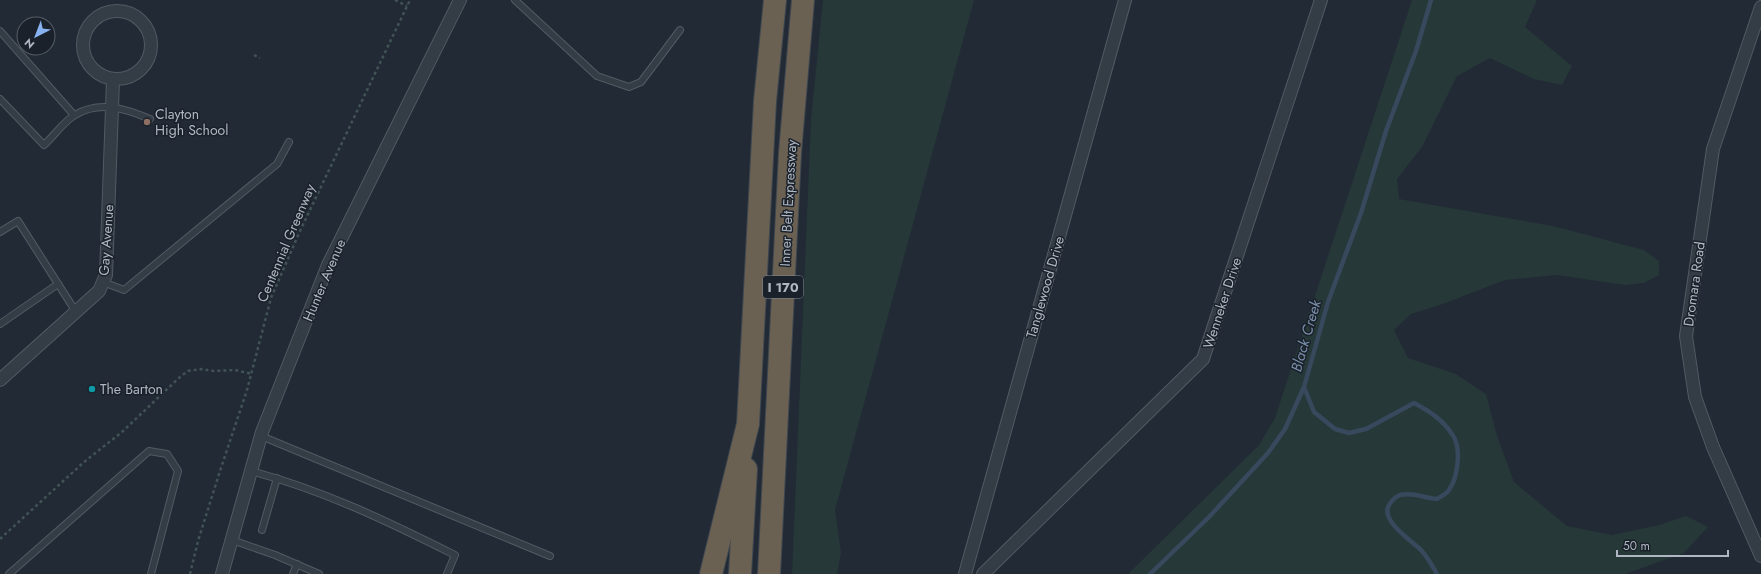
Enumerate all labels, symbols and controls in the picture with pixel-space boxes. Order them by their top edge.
north arrow [16,16,56,56]
text: N [21,35,38,52]
place label: Clayton High School [155,104,228,140]
marker: Clayton High School [142,117,152,127]
street label: Inner Belt Expressway [775,138,801,267]
street label: Centennial Greenway [252,180,320,305]
street label: Gay Avenue [94,204,118,276]
street label: Tanglewood Drive [1021,234,1069,340]
street label: Hunter Avenue [298,236,350,324]
street label: Dromara Road [1678,240,1710,328]
street label: Wenneker Drive [1198,255,1246,351]
road number: I 170 [763,276,803,298]
water label: Black Creek [1285,297,1327,375]
place label: The Barton [100,379,163,399]
marker: The Barton [87,384,97,394]
scale bar [1617,532,1728,558]
text: 50 m [1623,537,1650,555]

